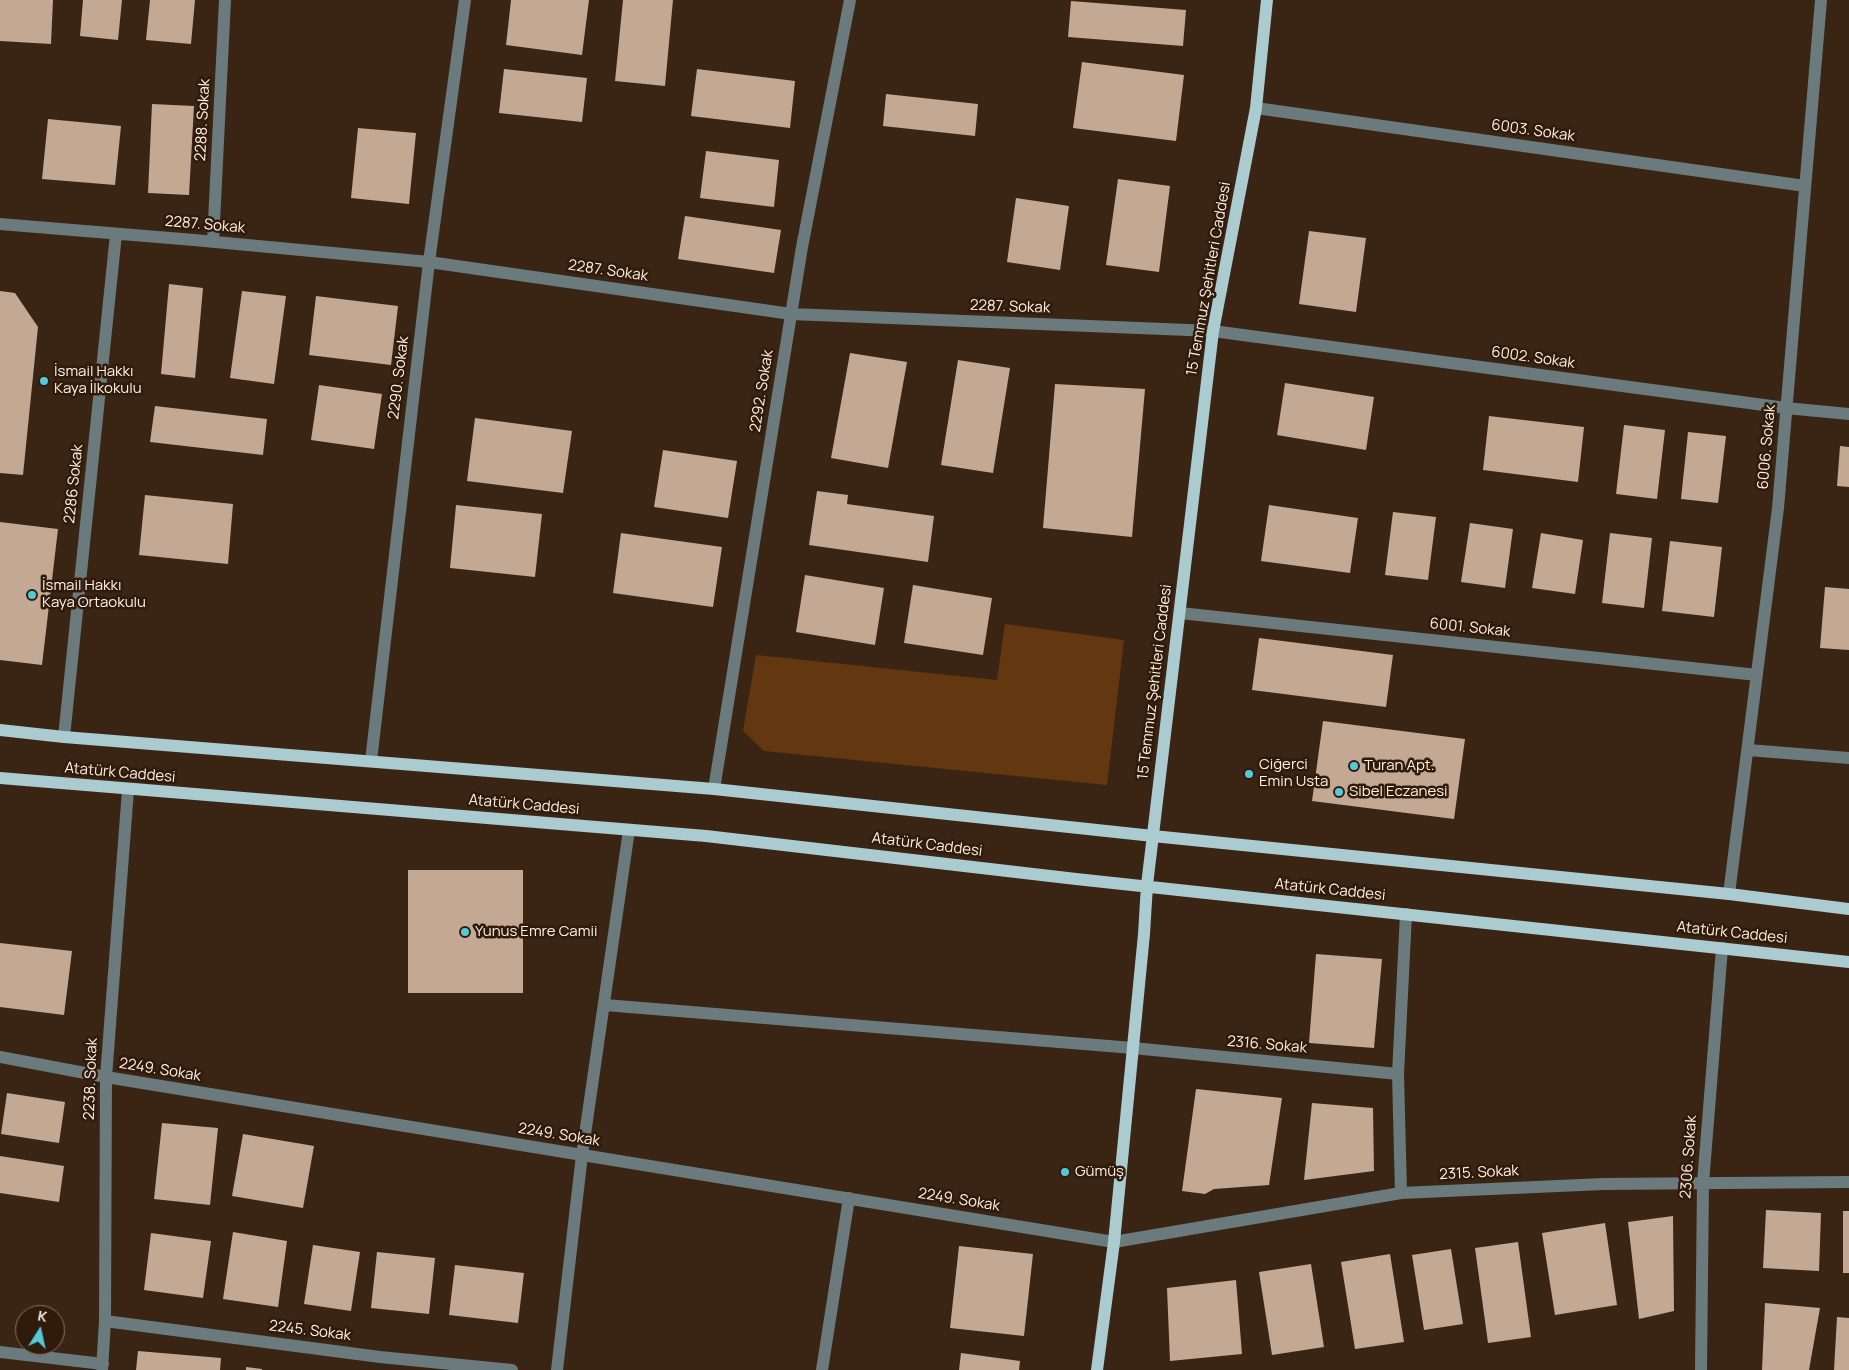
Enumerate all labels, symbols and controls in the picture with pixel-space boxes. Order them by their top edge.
street label: 2288. Sokak [192,78,214,162]
street label: 6003. Sokak [1490,116,1576,146]
street label: 15 Temmuz Şehitleri Caddesi [1183,181,1235,377]
street label: 2287. Sokak [164,213,246,237]
street label: 2287. Sokak [567,256,649,286]
street label: 2287. Sokak [969,297,1051,317]
street label: 2290. Sokak [385,335,413,421]
street label: 6002. Sokak [1490,343,1576,373]
street label: 2292. Sokak [747,349,777,433]
place label: İsmail Hakkı Kaya İlkokulu [54,363,142,398]
marker: İsmail Hakkı Kaya İlkokulu [38,375,50,387]
street label: 6006. Sokak [1754,404,1780,490]
street label: 2286 Sokak [61,444,87,524]
place label: İsmail Hakkı Kaya Ortaokulu [42,577,146,612]
street label: 15 Temmuz Şehitleri Caddesi [1134,583,1176,781]
marker: İsmail Hakkı Kaya Ortaokulu [26,589,38,601]
street label: 6001. Sokak [1429,615,1511,641]
place label: Ciğerci Emin Usta [1259,756,1328,791]
place label: Turan Apt. [1364,757,1435,775]
street label: Atatürk Caddesi [64,759,176,787]
marker: Turan Apt. [1348,760,1360,772]
marker: Ciğerci Emin Usta [1243,768,1255,780]
place label: Sibel Eczanesi [1349,783,1448,801]
marker: Sibel Eczanesi [1333,786,1345,798]
street label: Atatürk Caddesi [468,791,580,819]
street label: Atatürk Caddesi [871,829,983,861]
street label: Atatürk Caddesi [1274,875,1386,905]
street label: Atatürk Caddesi [1676,918,1788,948]
place label: Yunus Emre Camii [475,923,597,941]
marker: Yunus Emre Camii [459,926,471,938]
street label: 2316. Sokak [1226,1033,1308,1057]
street label: 2238. Sokak [81,1038,101,1120]
street label: 2249. Sokak [118,1055,202,1085]
street label: 2306. Sokak [1677,1115,1701,1199]
street label: 2249. Sokak [517,1120,601,1150]
street label: 2315. Sokak [1439,1162,1519,1184]
place label: Gümüş [1075,1163,1124,1181]
marker: Gümüş [1059,1166,1071,1178]
street label: 2249. Sokak [917,1185,1001,1215]
north arrow [15,1305,65,1355]
text: K [36,1306,49,1326]
street label: 2245. Sokak [268,1317,352,1345]

